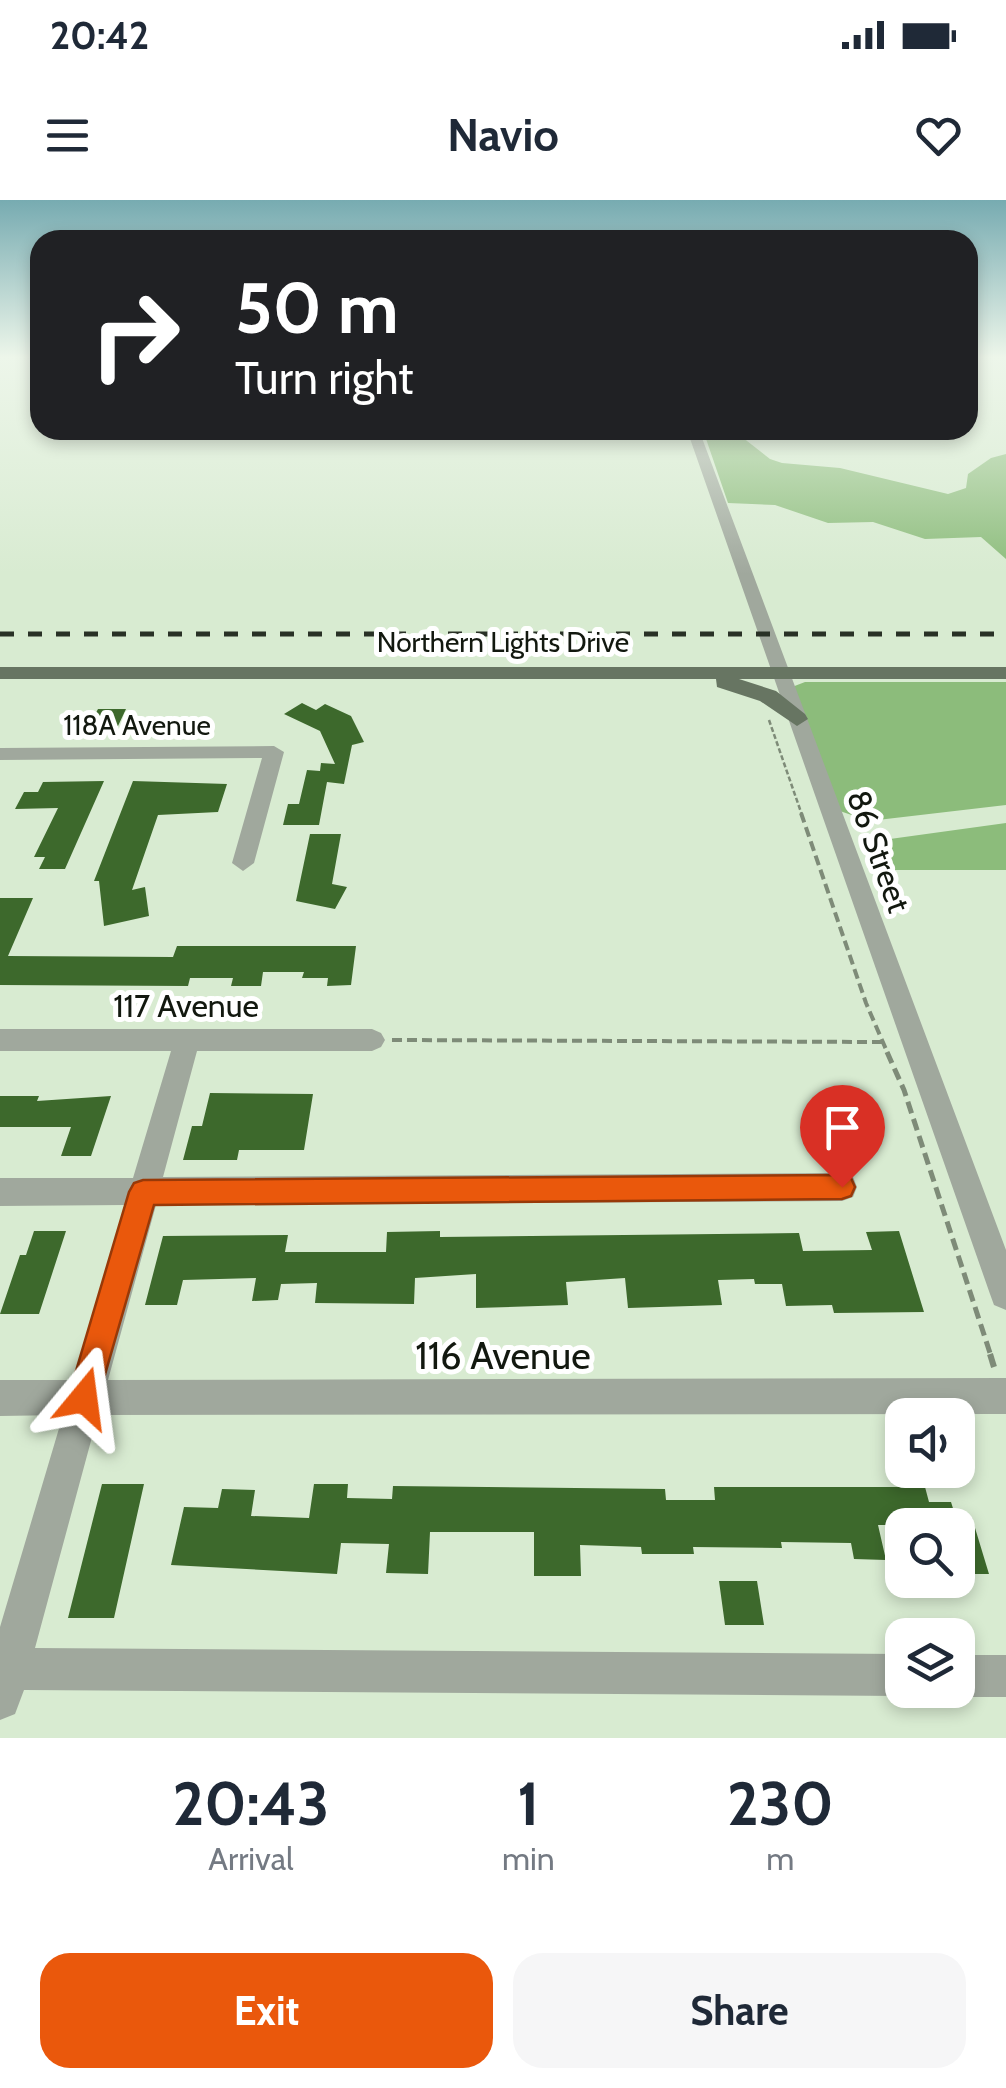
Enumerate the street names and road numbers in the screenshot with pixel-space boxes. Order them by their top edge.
street label: Northern Lights Drive [377,625,629,659]
street label: 118A Avenue [63,708,211,742]
street label: 86 Street [839,785,919,918]
street label: 117 Avenue [113,986,259,1025]
street label: 116 Avenue [415,1332,591,1379]

